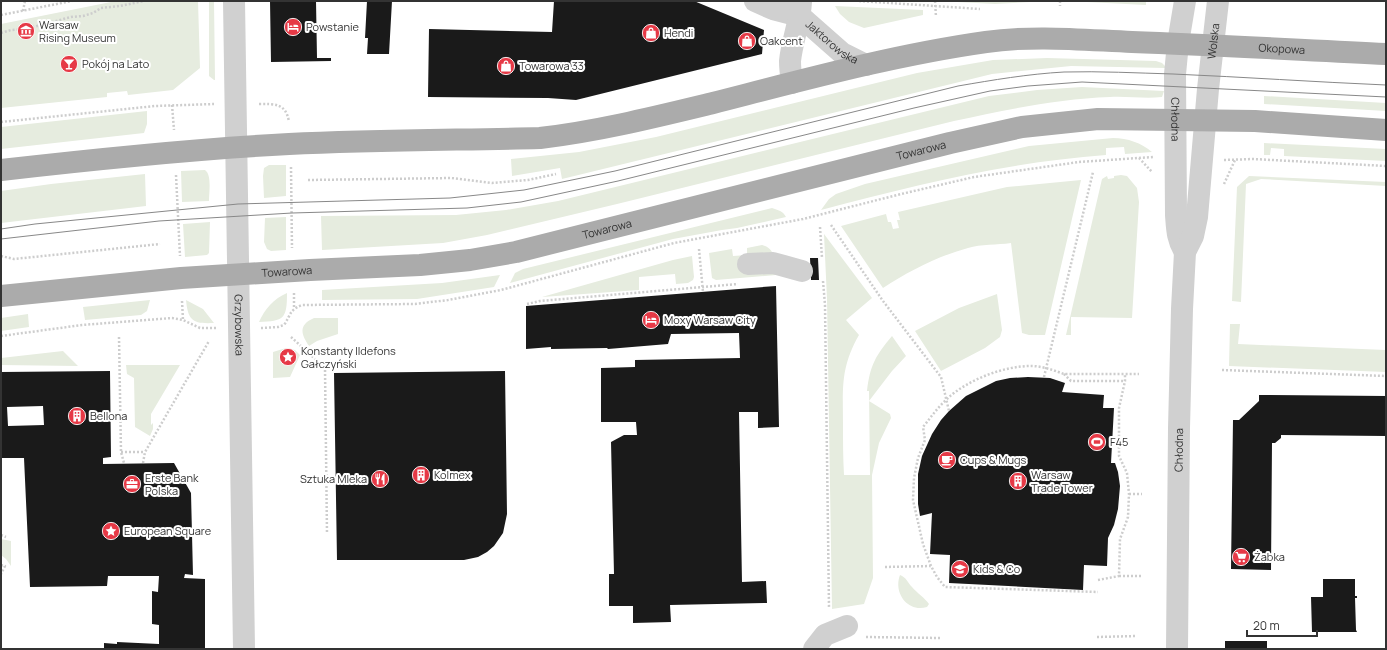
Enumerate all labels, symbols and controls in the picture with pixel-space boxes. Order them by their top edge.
street label: Jaktorowska [803,16,861,67]
place label: Warsaw Rising Museum [39,17,116,45]
hotel icon: Powstanie [283,17,303,37]
place label: Powstanie [306,19,360,34]
museum icon: Warsaw Rising Museum [16,21,36,41]
street label: Wolska [1203,22,1222,60]
shop icon: Hendi [641,23,661,43]
place label: Hendi [664,25,693,40]
shop icon: Oakcent [737,31,757,51]
place label: Oakcent [760,33,803,48]
street label: Okopowa [1258,40,1306,57]
bar icon: Pokój na Lato [59,54,79,74]
place label: Pokój na Lato [82,56,150,71]
shop icon: Towarowa 33 [496,56,516,76]
place label: Towarowa 33 [519,58,584,73]
street label: Chłodna [1168,97,1183,141]
street label: Towarowa [895,136,947,163]
street label: Towarowa [580,215,633,242]
street label: Towarowa [261,262,313,280]
street label: Grzybowska [232,294,247,356]
hotel icon: Moxy Warsaw City [641,310,661,330]
place label: Moxy Warsaw City [664,312,756,327]
place label: Konstanty Ildefons Gałczyński [301,343,396,371]
place icon: Konstanty Ildefons Gałczyński [278,347,298,367]
building icon: Bellona [67,406,87,426]
place label: Bellona [90,408,127,423]
street label: Chłodna [1171,428,1186,472]
sports icon: F45 [1087,432,1107,452]
place label: F45 [1110,434,1128,449]
cafe icon: Cups & Mugs [937,450,957,470]
place label: Cups & Mugs [960,452,1026,467]
building icon: Kolmex [411,465,431,485]
place label: Kolmex [434,467,471,482]
place label: Warsaw Trade Tower [1031,467,1093,495]
restaurant icon: Sztuka Mleka [370,469,390,489]
place label: Erste Bank Polska [145,470,199,498]
place label: Sztuka Mleka [300,471,367,486]
building icon: Warsaw Trade Tower [1008,471,1028,491]
office icon: Erste Bank Polska [122,474,142,494]
place icon: European Square [101,521,121,541]
place label: European Square [124,523,212,538]
supermarket icon: Żabka [1231,547,1251,567]
place label: Żabka [1254,549,1285,564]
school or university icon: Kids & Co [950,559,970,579]
place label: Kids & Co [973,561,1021,576]
scale bar [1247,612,1317,638]
text: 20 m [1253,617,1280,634]

